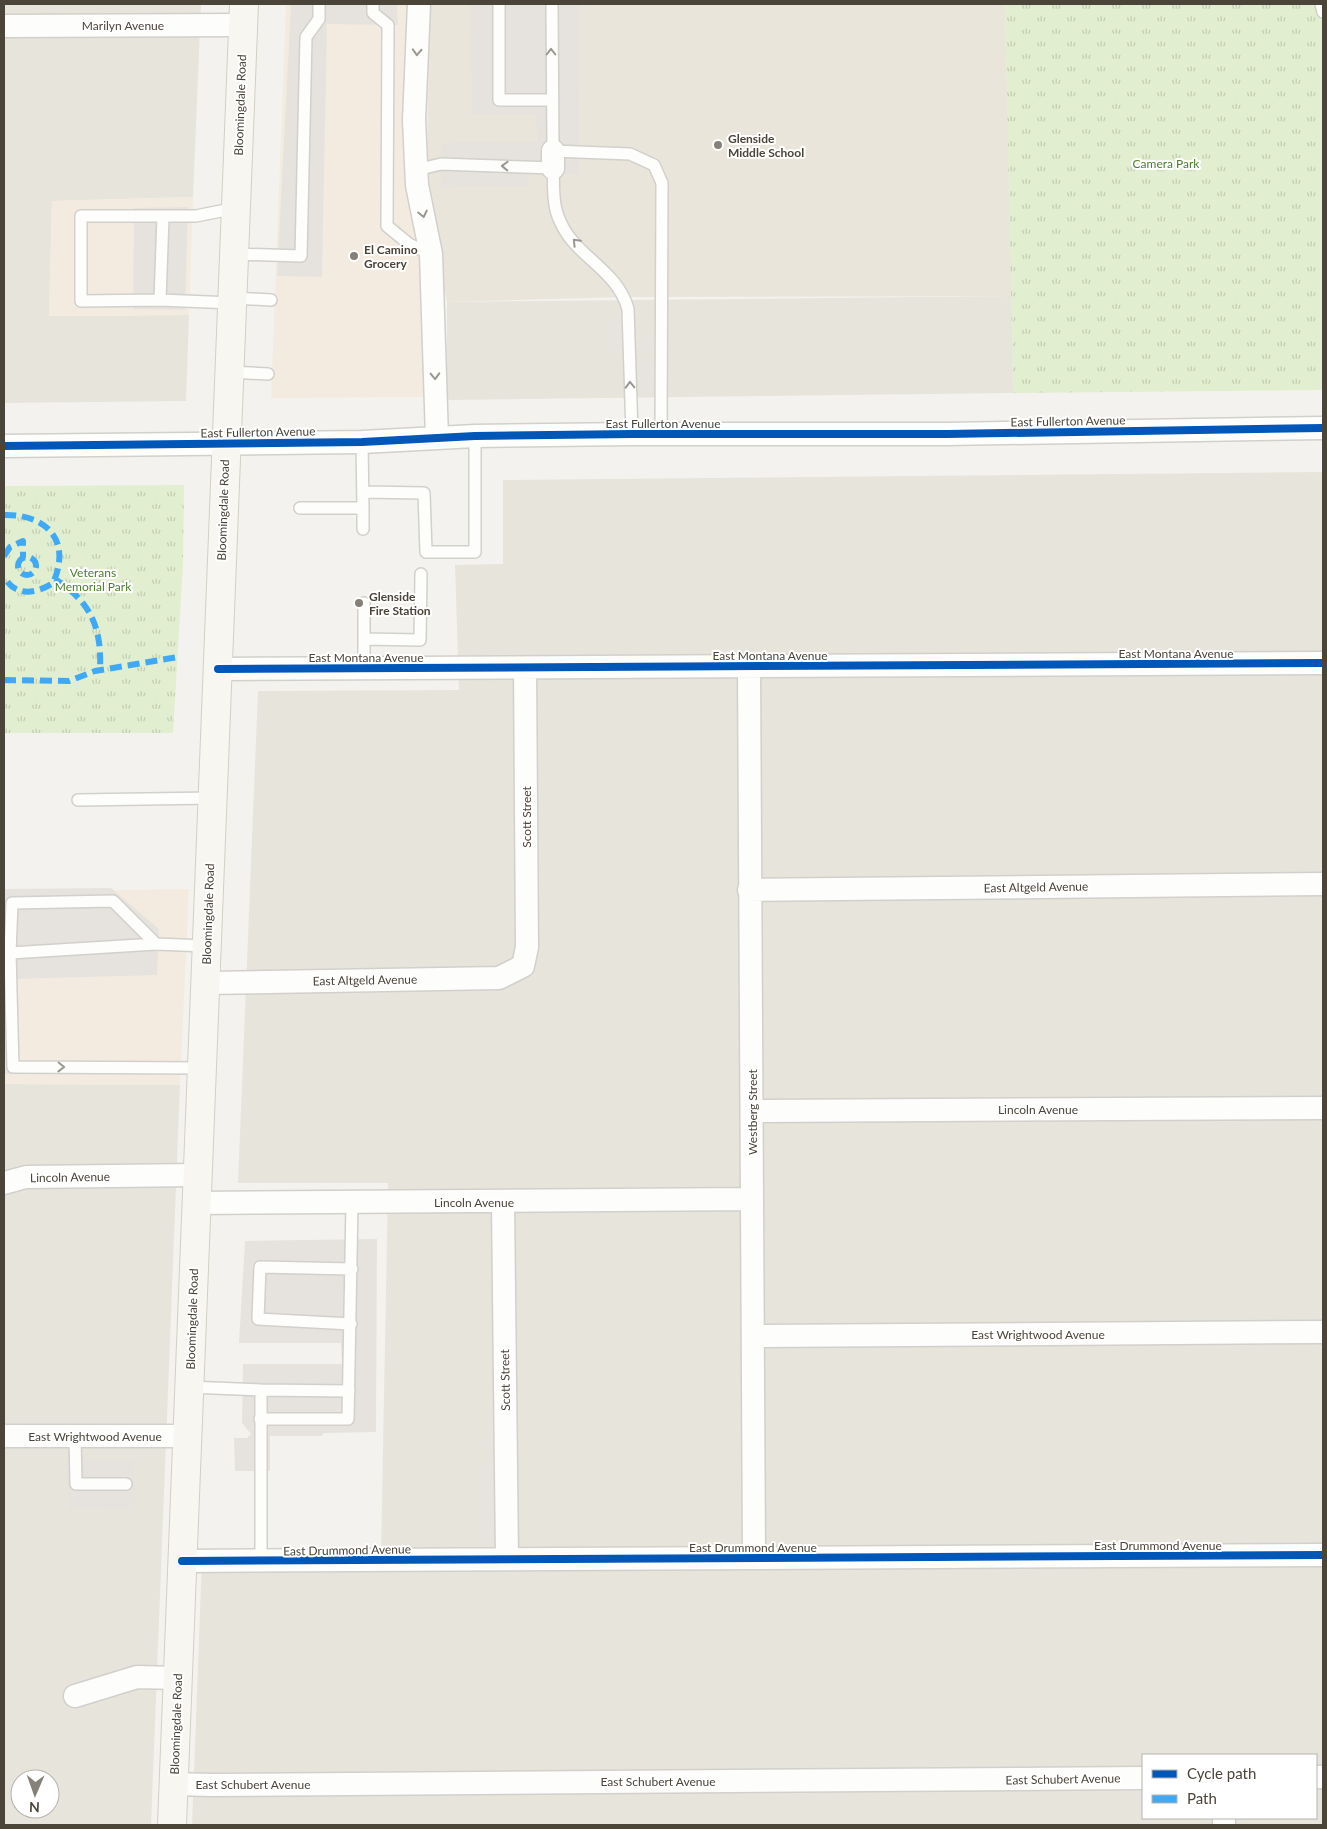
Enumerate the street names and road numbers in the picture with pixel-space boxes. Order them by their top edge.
street label: Marilyn Avenue [82,18,164,33]
street label: Bloomingdale Road [231,54,249,156]
street label: East Fullerton Avenue [1010,412,1126,430]
street label: East Fullerton Avenue [606,416,720,431]
street label: East Fullerton Avenue [200,423,316,441]
street label: Bloomingdale Road [214,459,232,561]
street label: East Montana Avenue [1118,646,1234,661]
street label: East Montana Avenue [712,648,828,663]
street label: East Montana Avenue [308,650,424,665]
street label: Scott Street [519,785,534,848]
street label: Bloomingdale Road [199,863,217,965]
street label: East Altgeld Avenue [984,879,1088,895]
street label: East Altgeld Avenue [313,972,417,988]
street label: Westberg Street [745,1068,760,1155]
street label: Lincoln Avenue [998,1102,1078,1117]
street label: Lincoln Avenue [30,1169,110,1185]
street label: Lincoln Avenue [434,1195,514,1210]
street label: Bloomingdale Road [183,1268,201,1370]
street label: East Wrightwood Avenue [971,1327,1105,1342]
street label: Scott Street [497,1348,513,1411]
street label: East Wrightwood Avenue [28,1429,162,1444]
street label: East Drummond Avenue [1094,1538,1222,1553]
street label: East Drummond Avenue [689,1540,817,1555]
street label: East Drummond Avenue [283,1541,411,1559]
street label: Bloomingdale Road [167,1673,185,1775]
street label: East Schubert Avenue [1005,1770,1121,1788]
street label: East Schubert Avenue [600,1774,716,1789]
street label: East Schubert Avenue [195,1777,311,1792]

